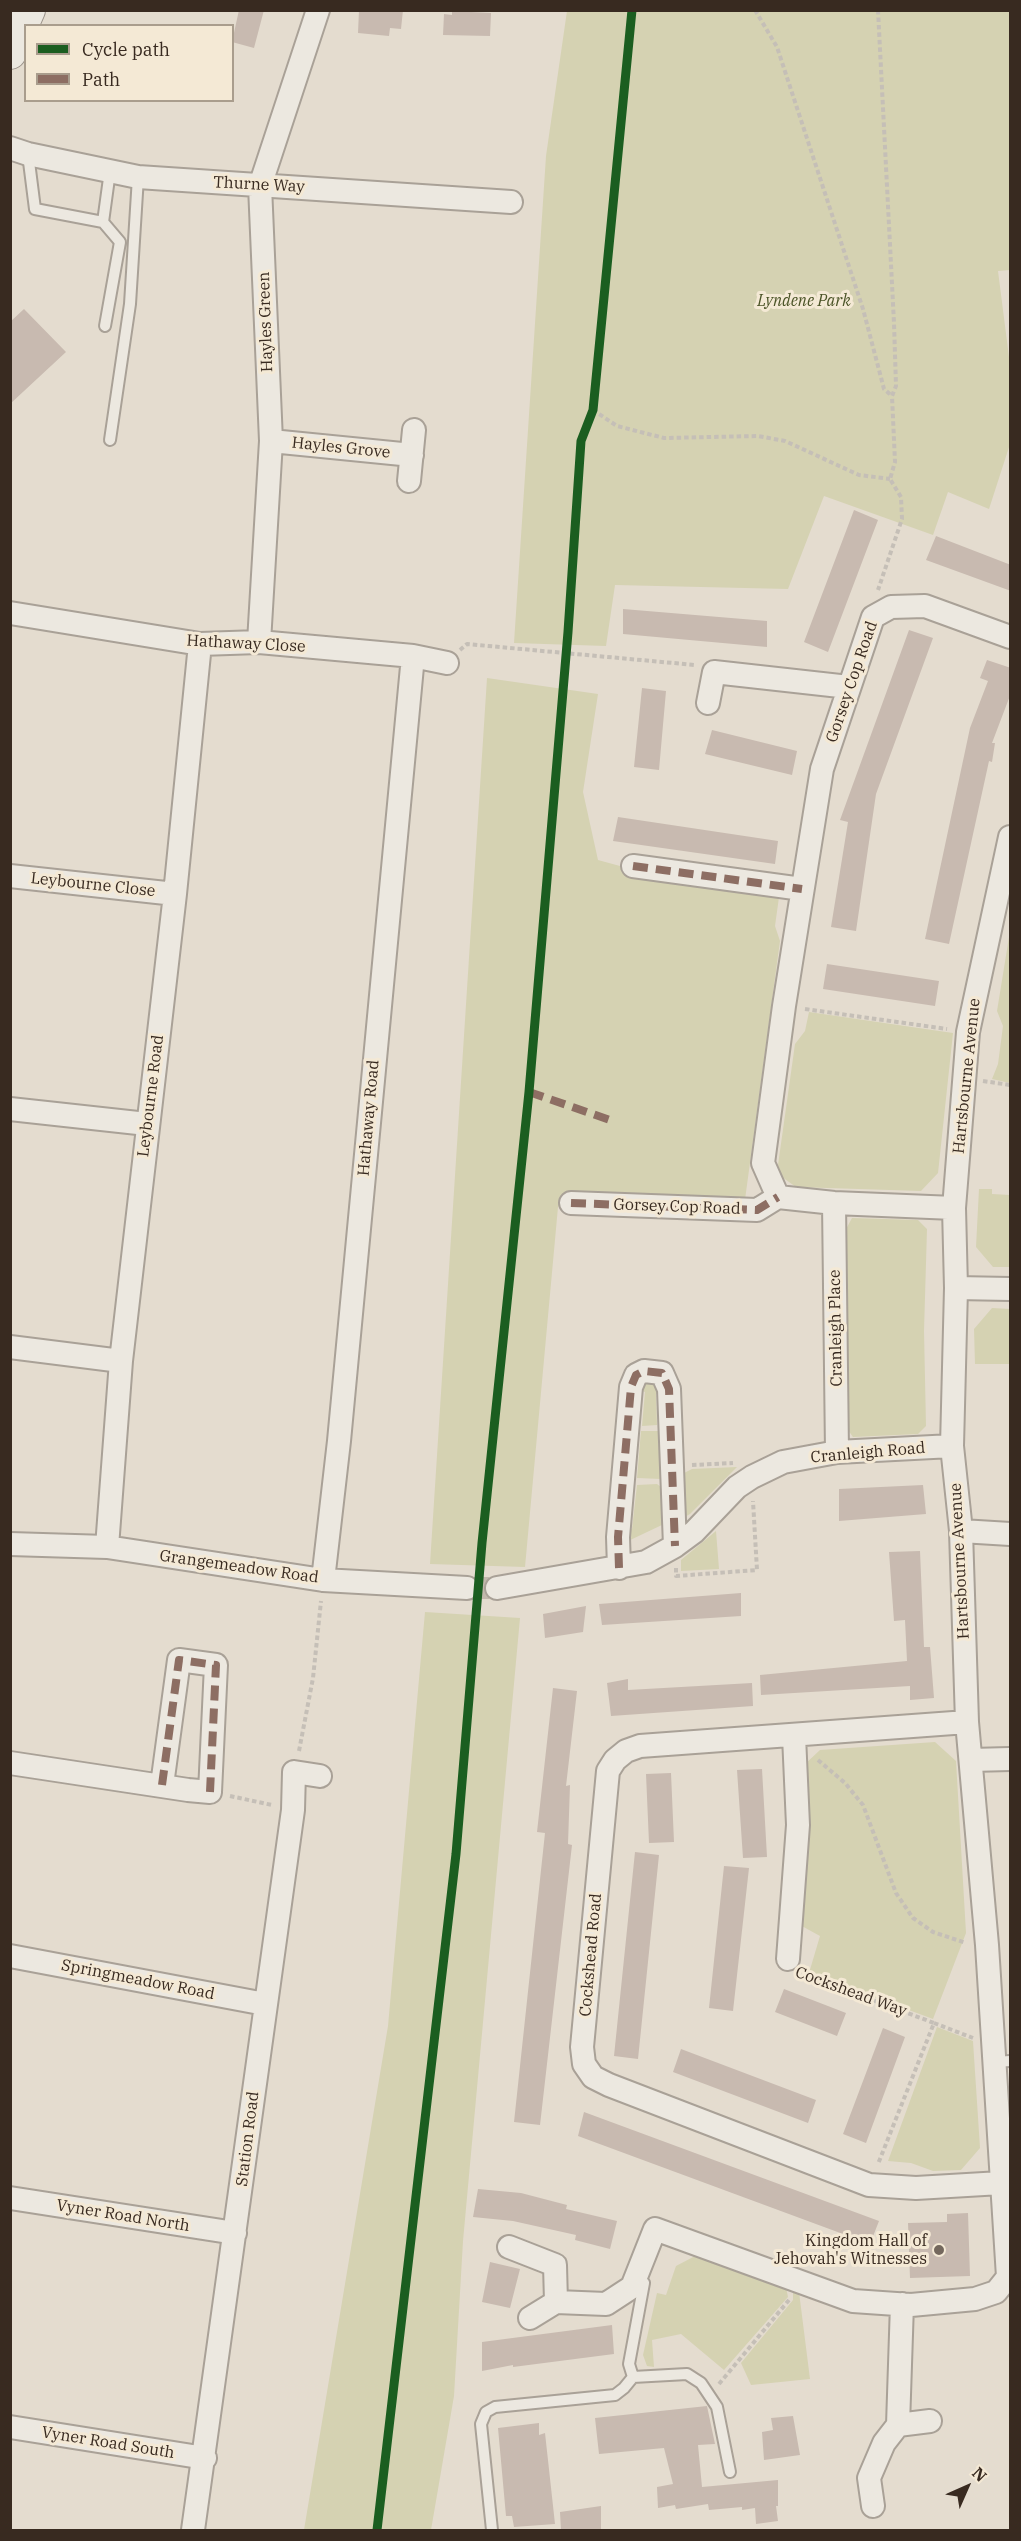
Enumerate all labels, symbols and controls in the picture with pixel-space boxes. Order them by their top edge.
legend [24,24,234,102]
text: Cycle path [82,38,170,61]
text: Path [82,68,120,91]
street label: Thurne Way [213,173,305,197]
street label: Hayles Green [255,271,277,373]
park label: Lyndene Park [757,291,851,311]
street label: Hayles Grove [291,433,391,463]
street label: Gorsey Cop Road [822,619,882,745]
street label: Hathaway Close [186,631,306,657]
street label: Leybourne Close [30,869,156,901]
street label: Hartsbourne Avenue [949,997,985,1155]
street label: Leybourne Road [134,1034,168,1158]
street label: Hathaway Road [354,1059,384,1177]
street label: Gorsey Cop Road [613,1195,741,1219]
street label: Cranleigh Place [825,1269,847,1387]
street label: Cranleigh Road [810,1438,926,1468]
street label: Hartsbourne Avenue [946,1482,974,1640]
street label: Grangemeadow Road [158,1546,320,1588]
street label: Cockshead Road [576,1892,606,2018]
street label: Springmeadow Road [60,1956,216,2004]
street label: Cockshead Way [793,1963,909,2021]
street label: Station Road [233,2090,263,2188]
street label: Vyner Road North [55,2196,191,2236]
place label: Kingdom Hall of Jehovah's Witnesses [774,2231,927,2269]
marker: Kingdom Hall of Jehovah's Witnesses [932,2243,946,2257]
street label: Vyner Road South [40,2423,176,2463]
north arrow [937,2457,997,2517]
text: N [968,2463,991,2486]

